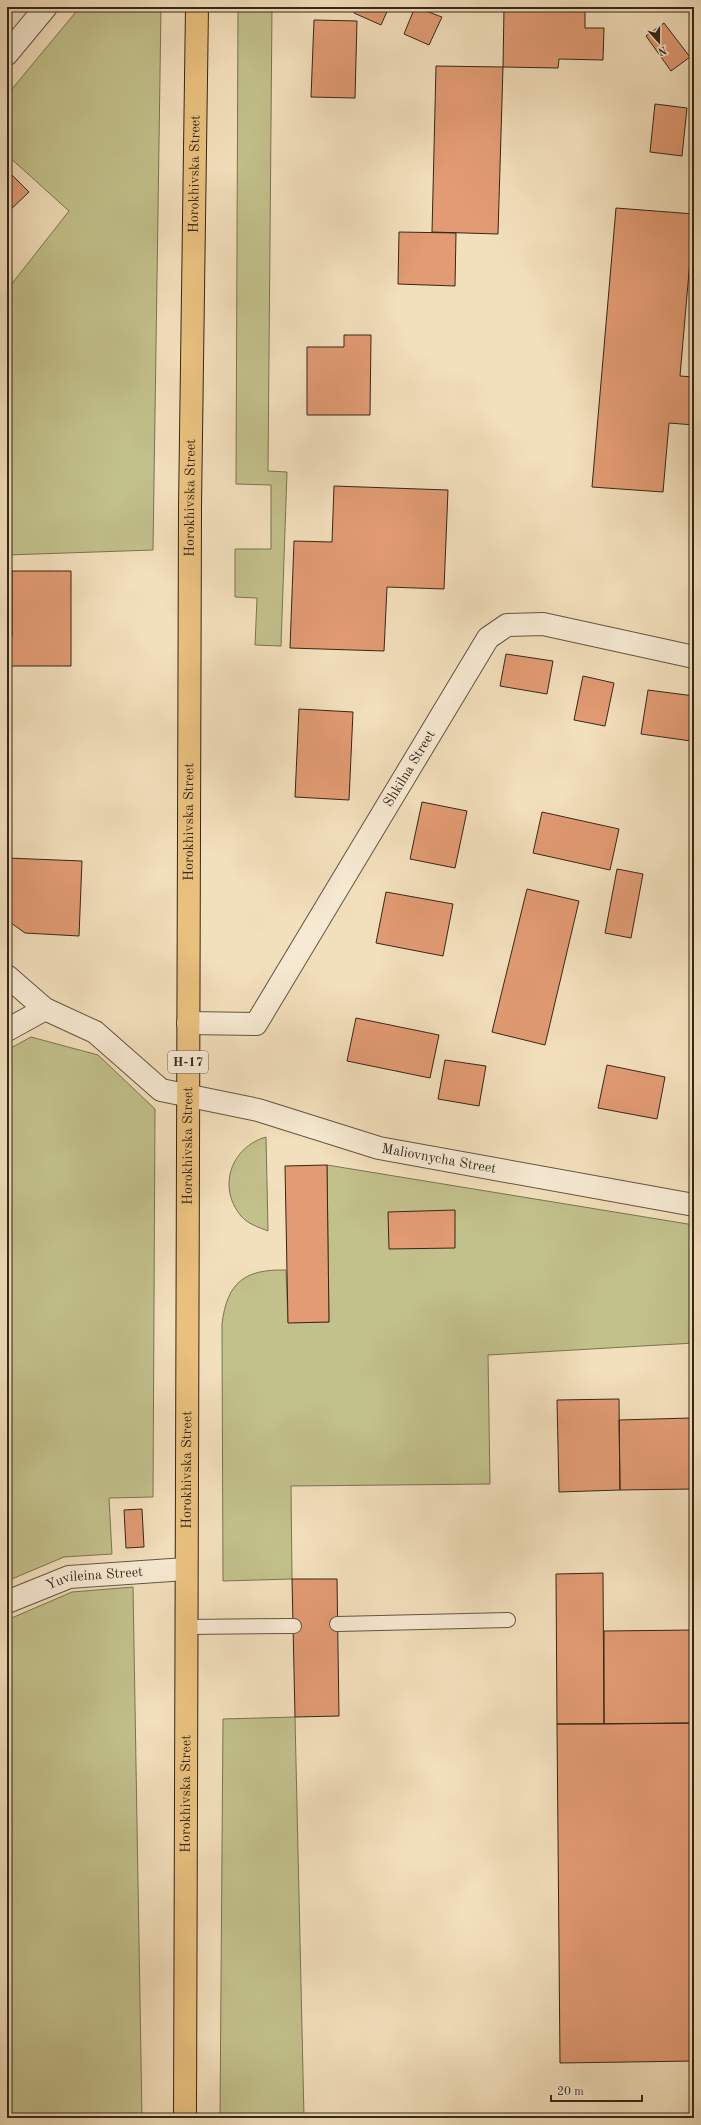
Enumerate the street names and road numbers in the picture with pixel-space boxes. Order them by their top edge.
street label: Horokhivska Street [187,115,202,233]
street label: Horokhivska Street [183,439,198,557]
street label: Shkilna Street [381,728,438,809]
street label: Horokhivska Street [182,763,196,881]
road number: Н-17 [168,1051,208,1073]
street label: Horokhivska Street [181,1087,195,1205]
street label: Maliovnycha Street [381,1142,497,1176]
street label: Horokhivska Street [180,1411,194,1529]
street label: Yuvileina Street [44,1565,144,1592]
street label: Horokhivska Street [179,1735,193,1853]

